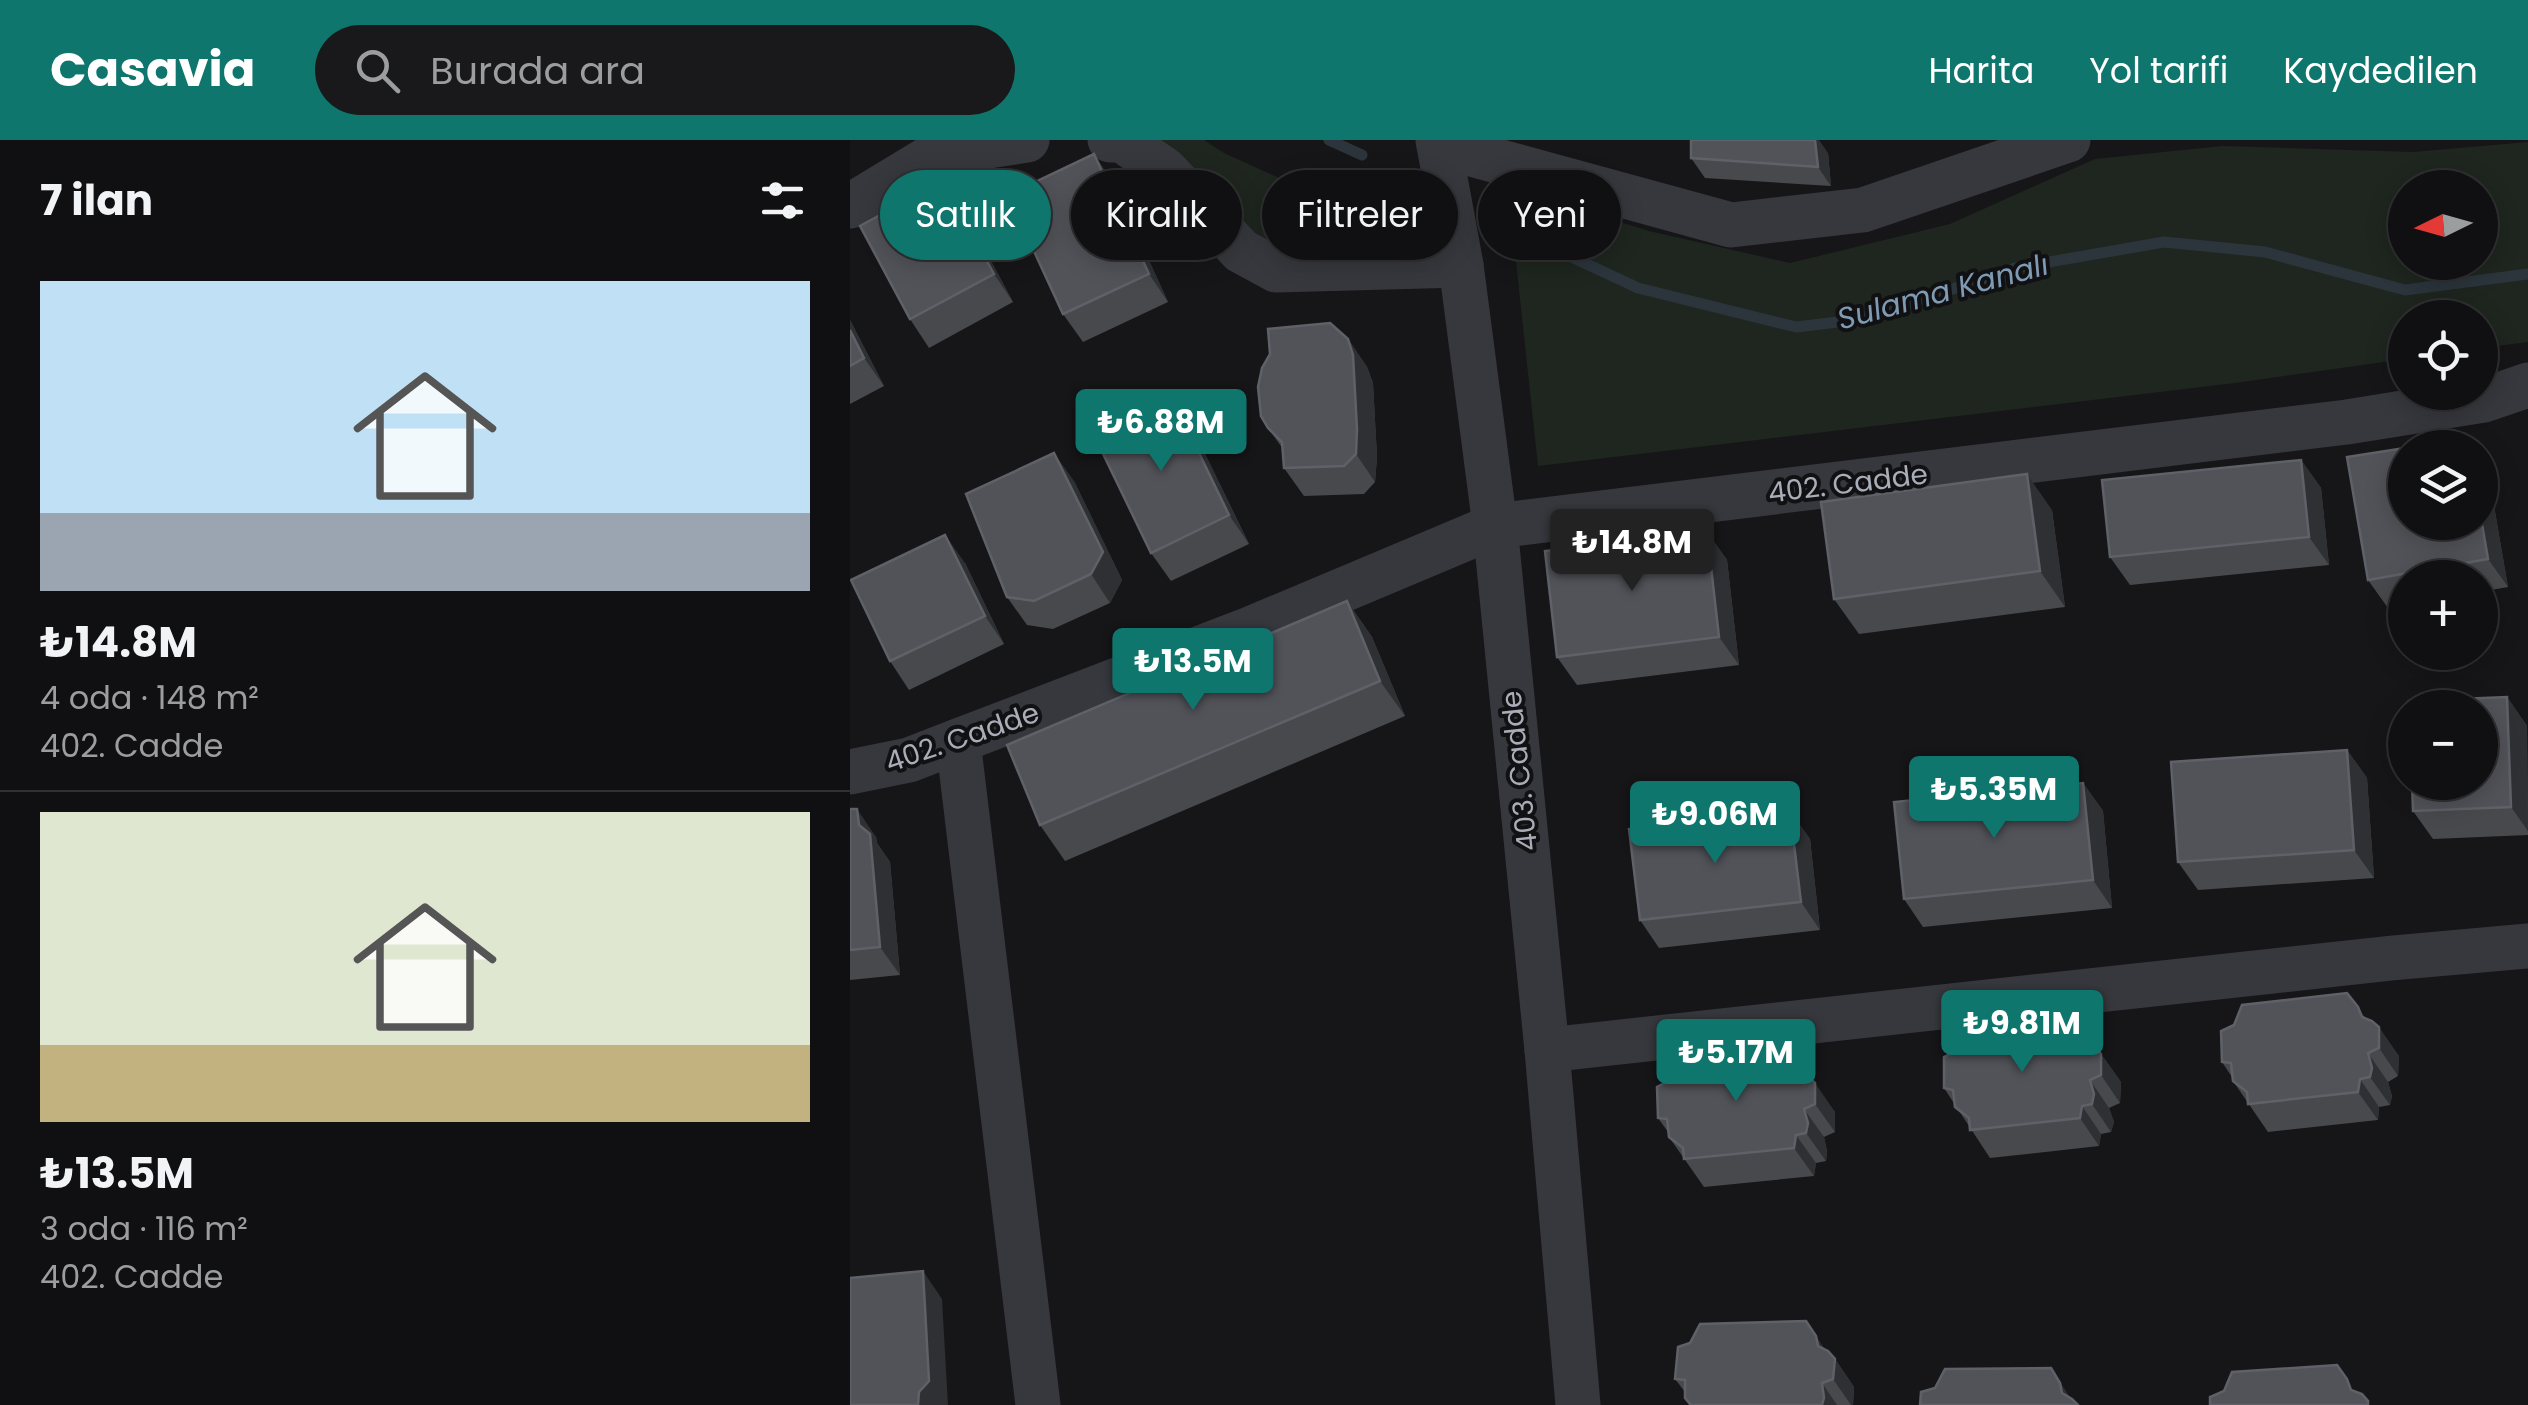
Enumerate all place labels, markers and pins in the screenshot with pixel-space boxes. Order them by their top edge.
pin: ₺6.88M [1080,389,1242,474]
pin: ₺14.8M [1551,509,1713,594]
pin: ₺13.5M [1112,628,1274,713]
pin: ₺5.35M [1913,756,2075,841]
pin: ₺9.06M [1634,781,1796,866]
pin: ₺9.81M [1941,990,2103,1075]
pin: ₺5.17M [1655,1019,1817,1104]

